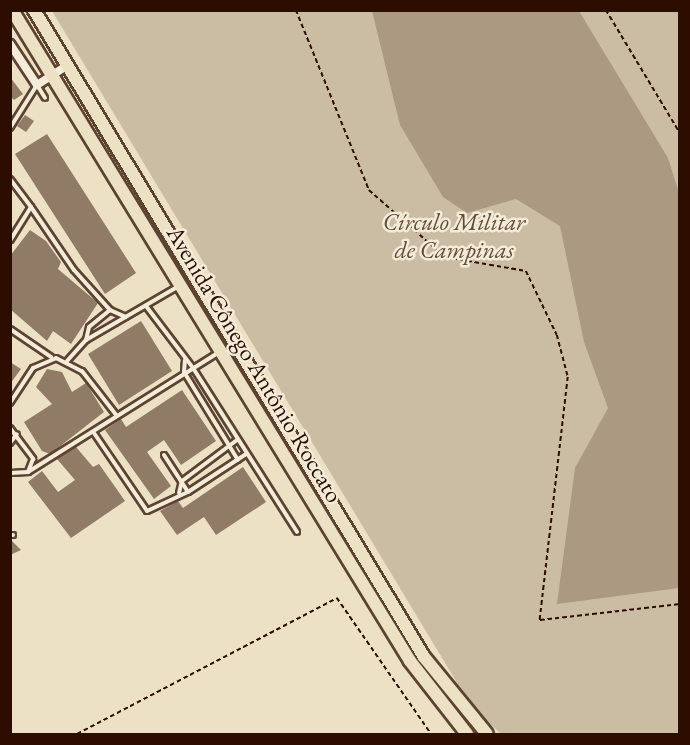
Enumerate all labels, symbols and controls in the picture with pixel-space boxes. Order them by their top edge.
park label: Círculo Militar de Campinas [383,208,525,264]
street label: Avenida Cônego Antônio Roccato [161,220,349,508]

